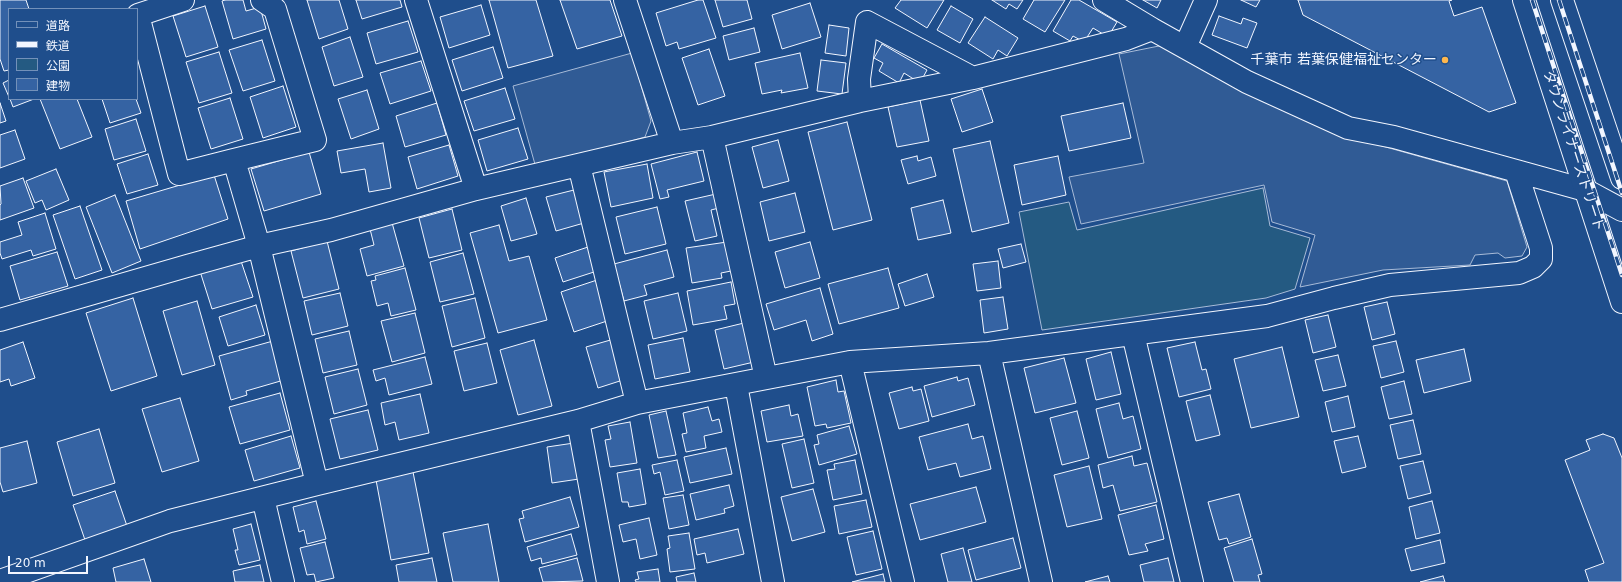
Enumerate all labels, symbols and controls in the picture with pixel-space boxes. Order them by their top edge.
legend [8,8,138,100]
text: 道路 [46,19,70,33]
text: 鉄道 [46,39,70,53]
place label: 千葉市 若葉保健福祉センター [1251,52,1437,68]
marker: 千葉市 若葉保健福祉センター [1440,55,1450,65]
text: 公園 [46,59,70,73]
street label: タウンライナーストリート [1539,69,1607,233]
text: 建物 [46,79,70,93]
scale bar [10,548,90,574]
text: 20 m [15,556,46,570]

